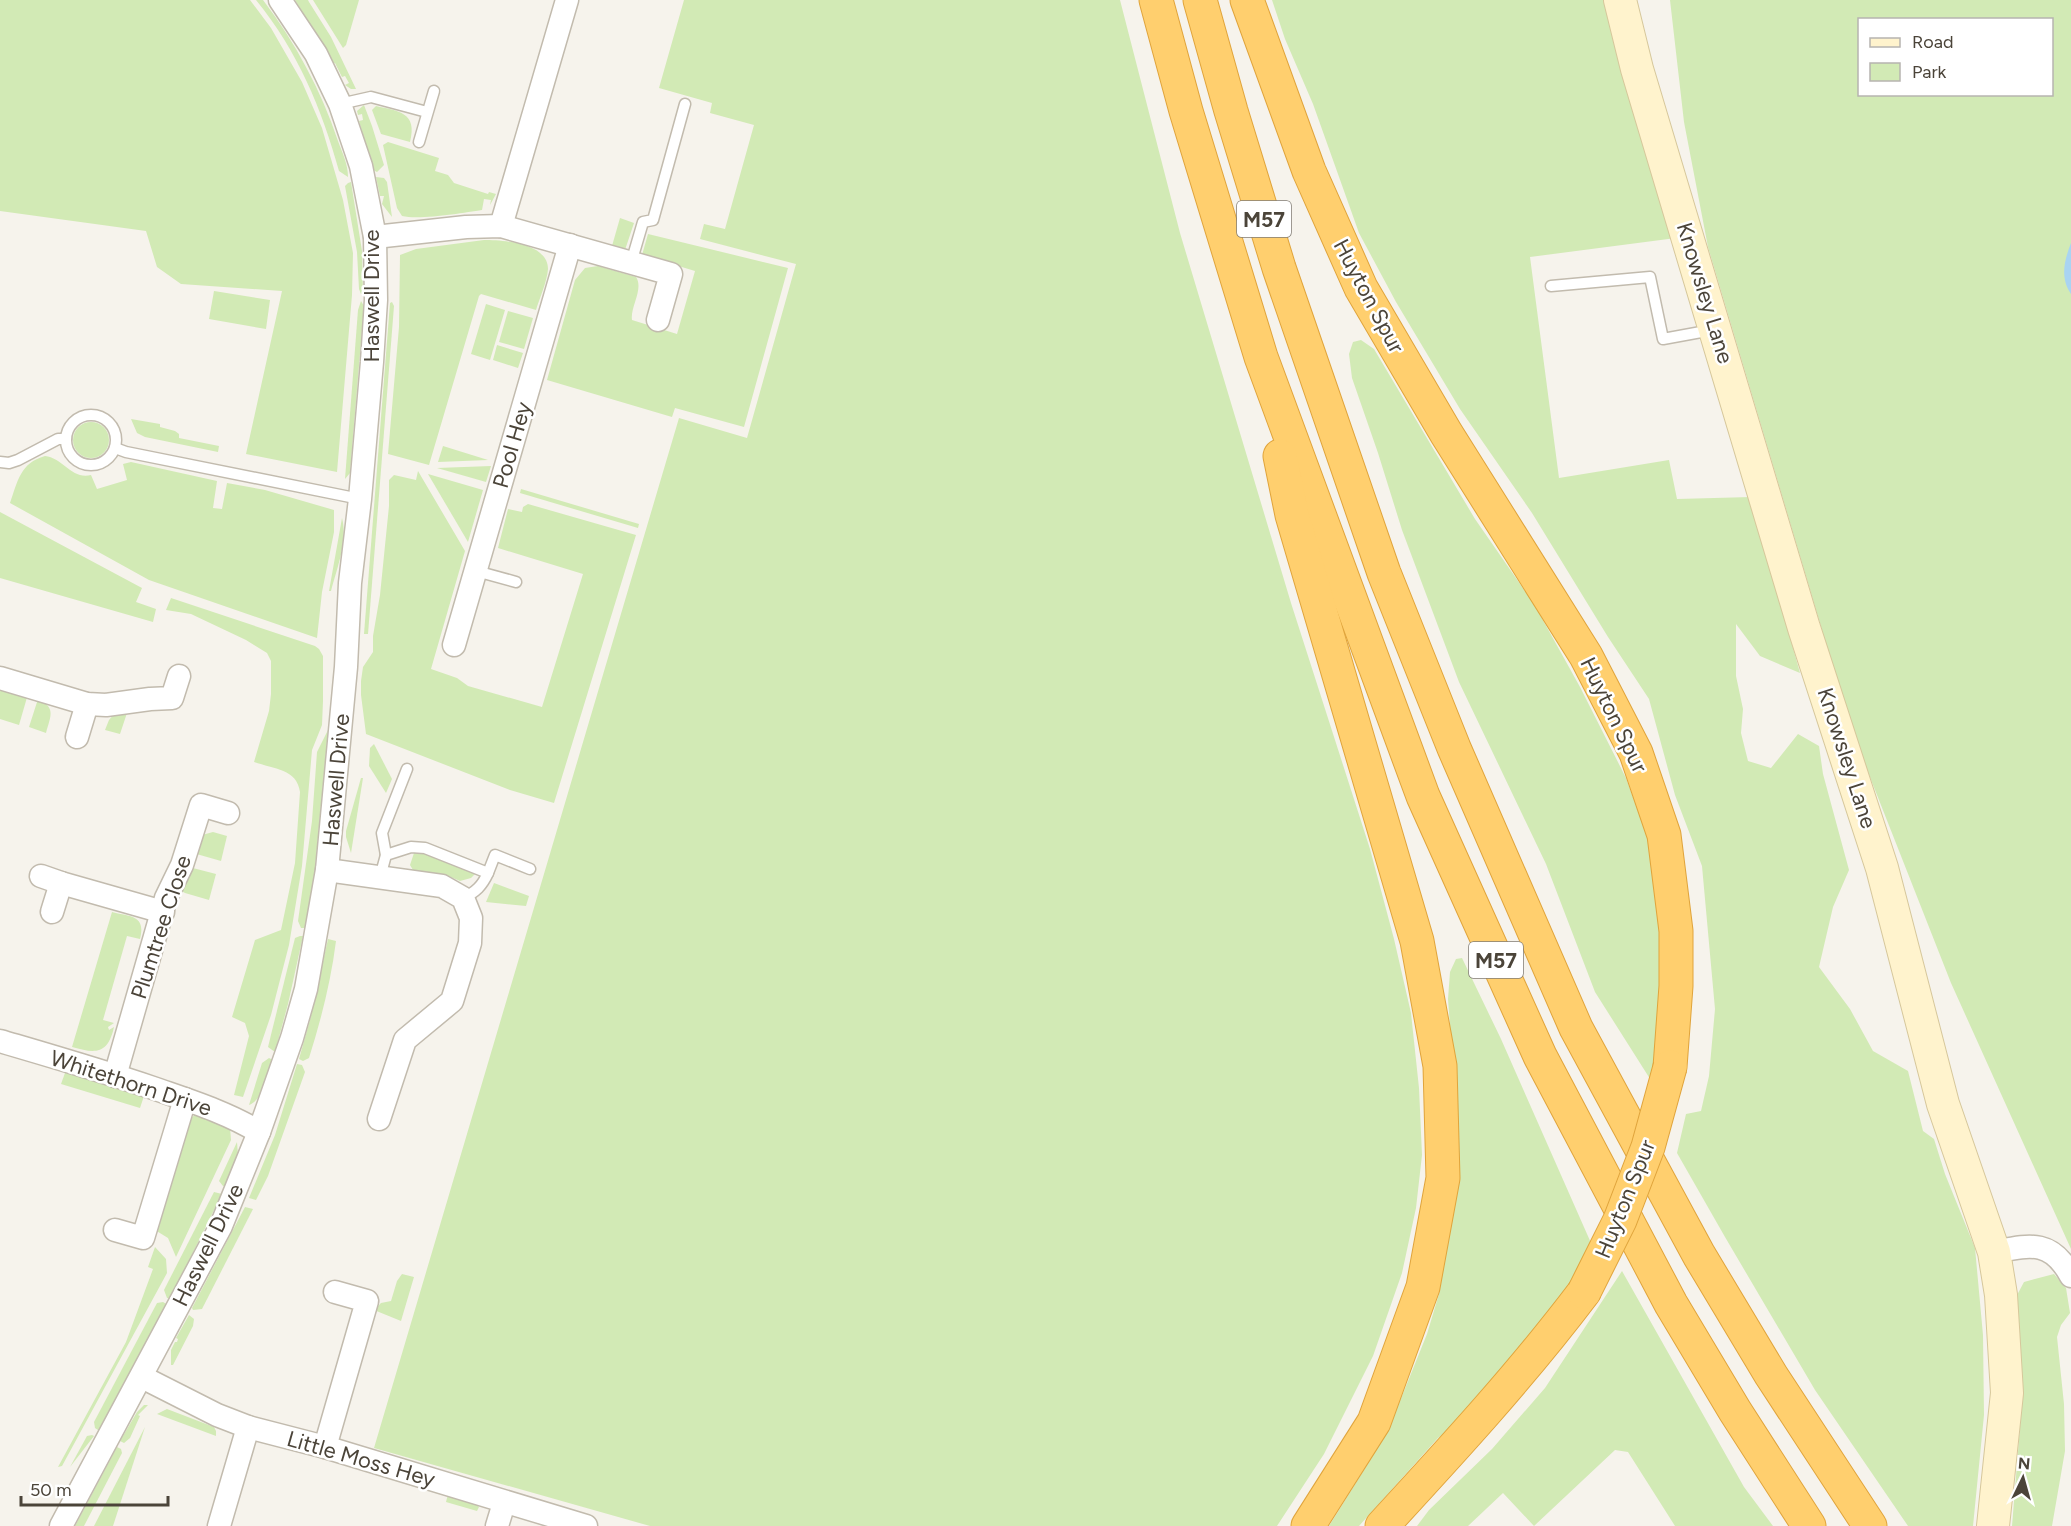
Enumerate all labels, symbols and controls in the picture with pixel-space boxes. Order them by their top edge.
legend [1858,18,2053,96]
text: Road [1912,31,1953,53]
text: Park [1912,61,1947,83]
road number: M57 [1237,201,1291,237]
street label: Knowsley Lane [1671,219,1739,367]
street label: Haswell Drive [358,230,385,362]
street label: Huyton Spur [1328,234,1411,358]
street label: Pool Hey [487,399,537,491]
street label: Huyton Spur [1574,653,1654,778]
street label: Knowsley Lane [1812,684,1882,832]
street label: Haswell Drive [317,713,355,847]
street label: Plumtree Close [125,852,197,1002]
road number: M57 [1469,942,1523,978]
street label: Whitethorn Drive [47,1044,215,1122]
street label: Huyton Spur [1589,1135,1661,1262]
street label: Haswell Drive [167,1179,249,1311]
street label: Little Moss Hey [284,1425,438,1493]
north arrow [1993,1448,2053,1508]
text: N [2017,1454,2031,1474]
scale bar [21,1469,168,1507]
text: 50 m [30,1479,72,1501]

